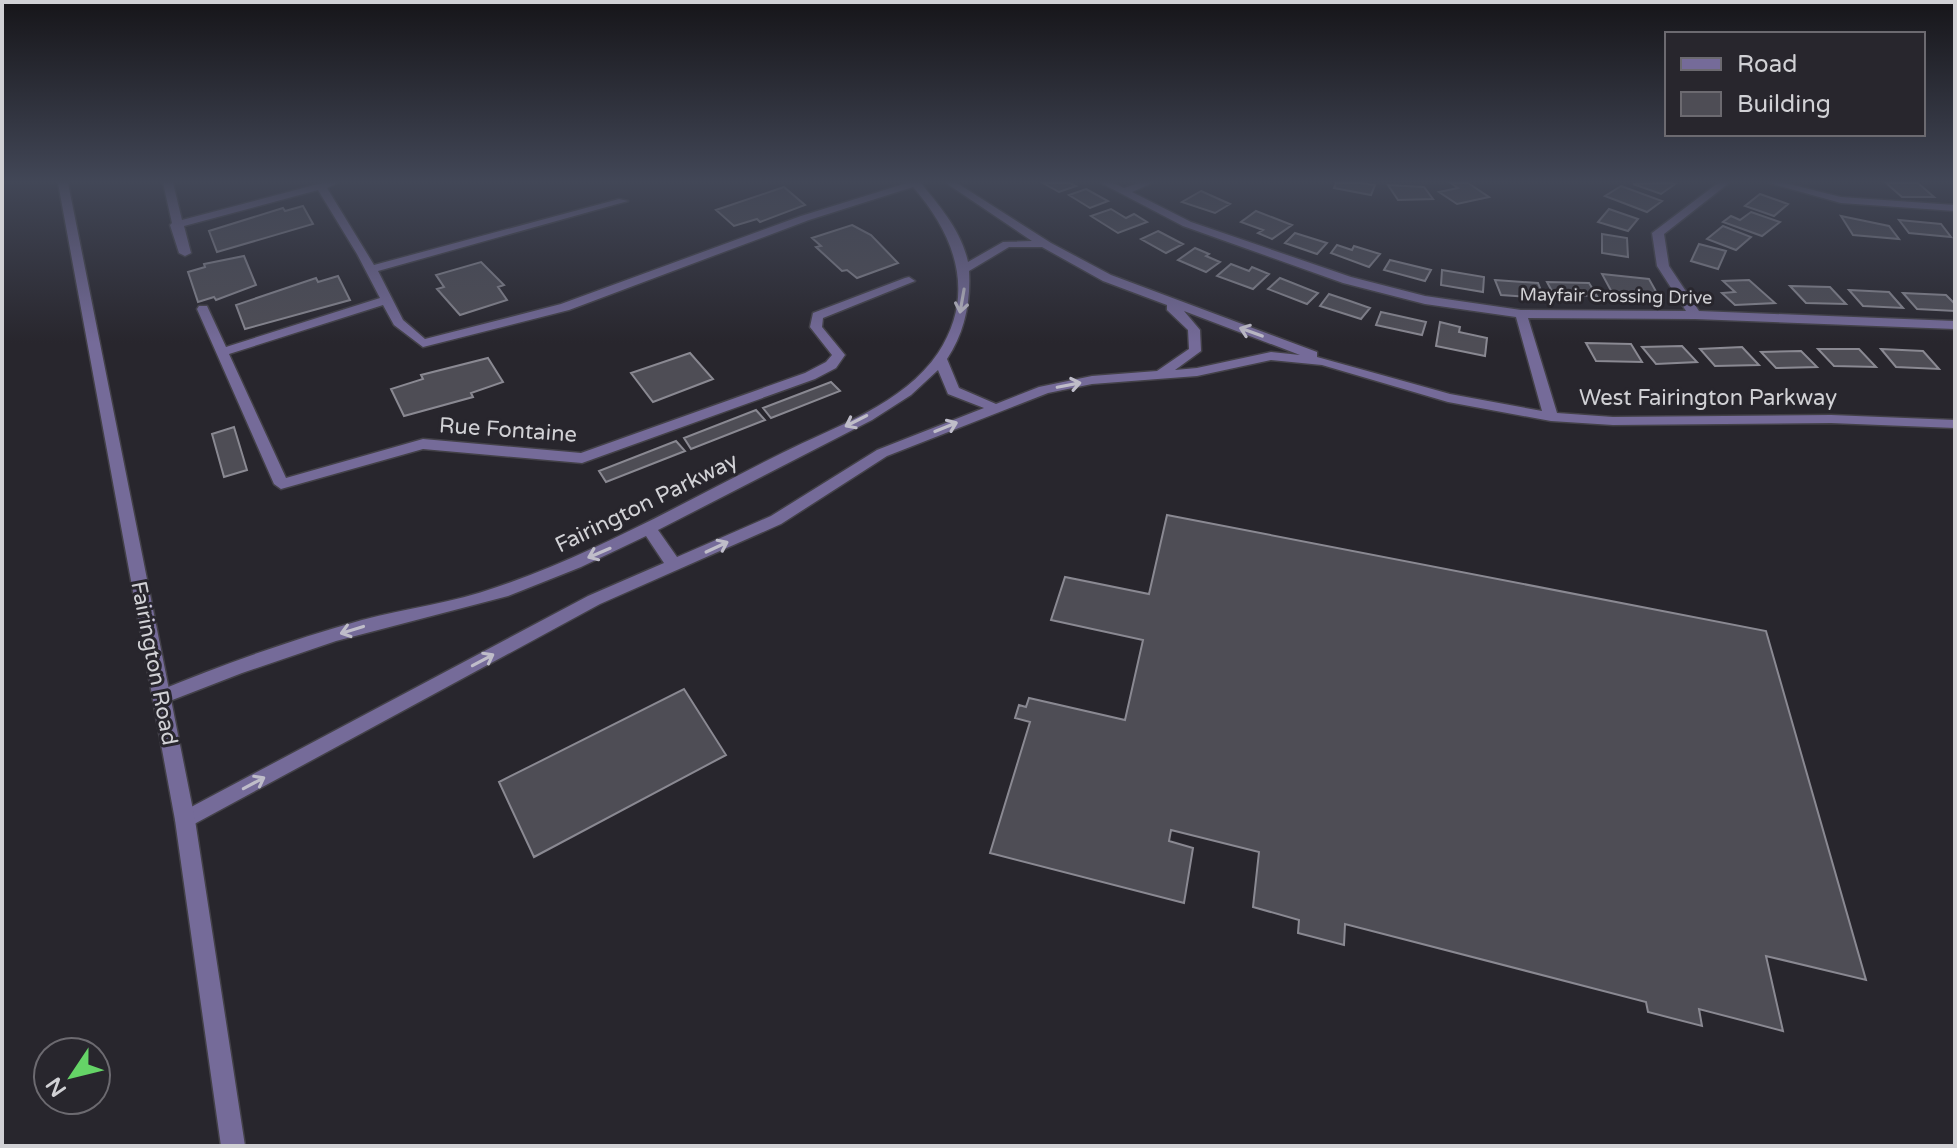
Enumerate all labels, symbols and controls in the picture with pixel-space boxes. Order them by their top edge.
legend [1665,32,1925,136]
text: Road [1737,50,1797,79]
text: Building [1737,90,1831,119]
street label: Mayfair Crossing Drive [1519,283,1713,309]
one-way arrow [954,287,969,313]
one-way arrow [1239,323,1264,338]
one-way arrow [1056,376,1082,391]
street label: West Fairington Parkway [1579,385,1837,411]
street label: Rue Fontaine [438,412,578,448]
one-way arrow [844,414,868,430]
one-way arrow [933,419,958,433]
street label: Fairington Parkway [551,447,742,558]
one-way arrow [704,539,728,554]
one-way arrow [587,546,612,561]
street label: Fairington Road [125,579,183,748]
one-way arrow [339,623,365,638]
one-way arrow [471,652,494,668]
one-way arrow [241,775,265,791]
north arrow [32,1036,112,1116]
text: N [41,1072,72,1102]

